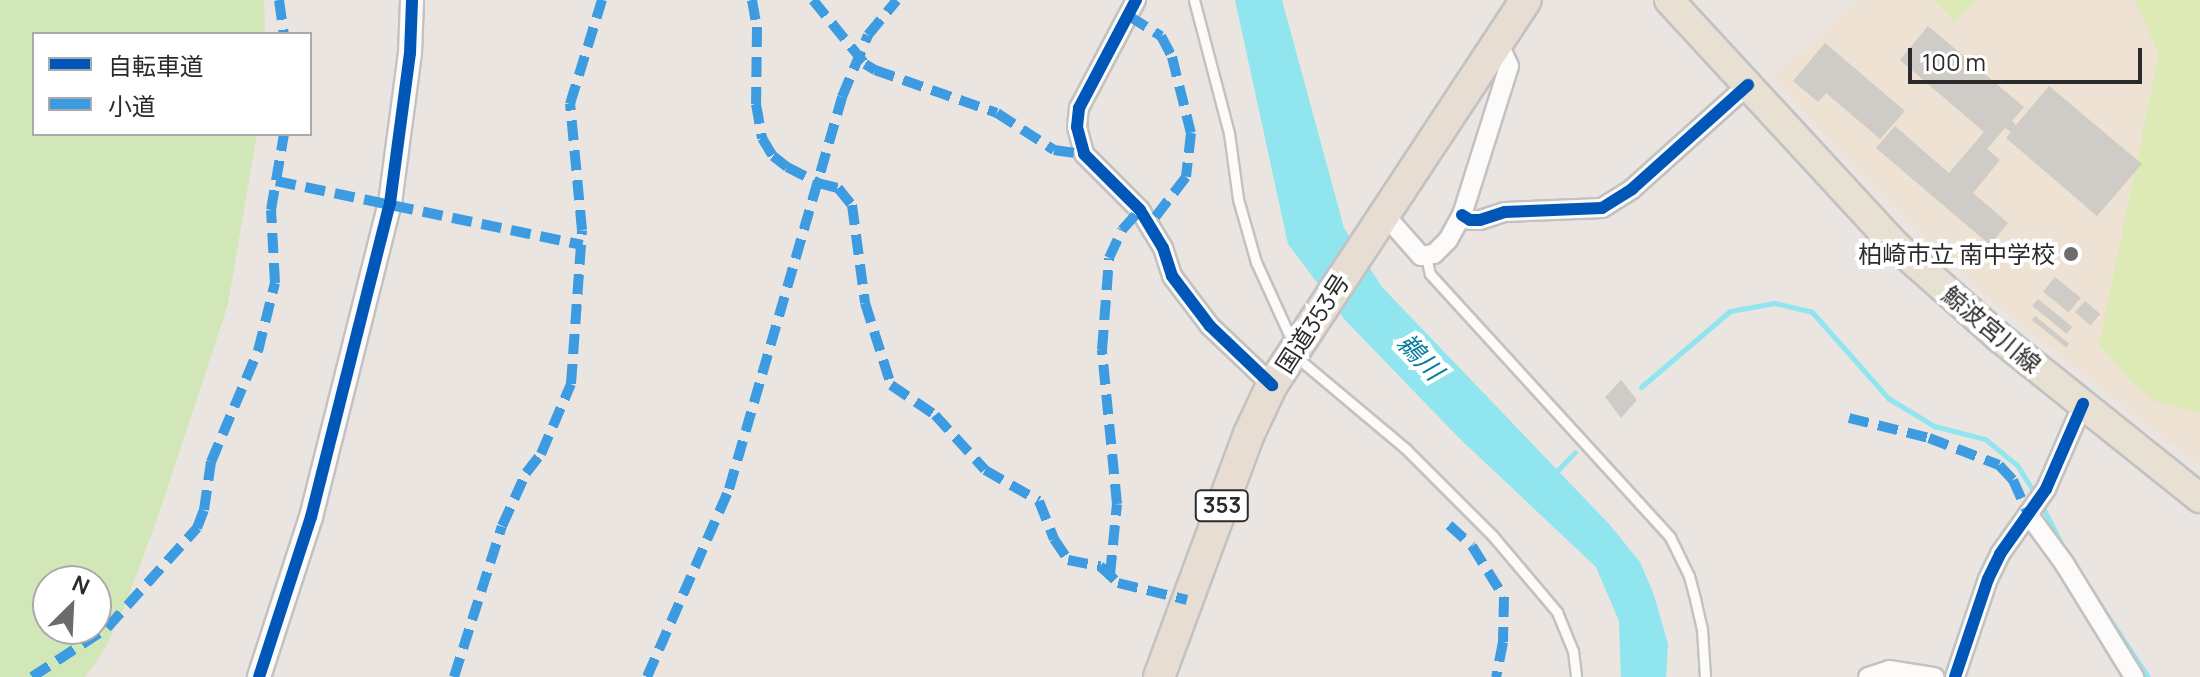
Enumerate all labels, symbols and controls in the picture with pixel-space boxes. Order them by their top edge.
legend [32,32,312,136]
scale bar [1912,32,2146,82]
text: 100 m [1922,45,1986,78]
text: 自転車道 [108,49,204,82]
text: 小道 [108,89,156,122]
place label: 柏崎市立 南中学校 [1858,240,2055,268]
marker: 柏崎市立 南中学校 [2062,245,2080,263]
street label: 国道353号 [1269,268,1355,378]
street label: 鯨波宮川線 [1937,279,2047,379]
water label: 鵜川 [1391,327,1449,387]
road number: 353 [1194,488,1250,524]
north arrow [32,565,112,645]
text: N [68,568,94,602]

